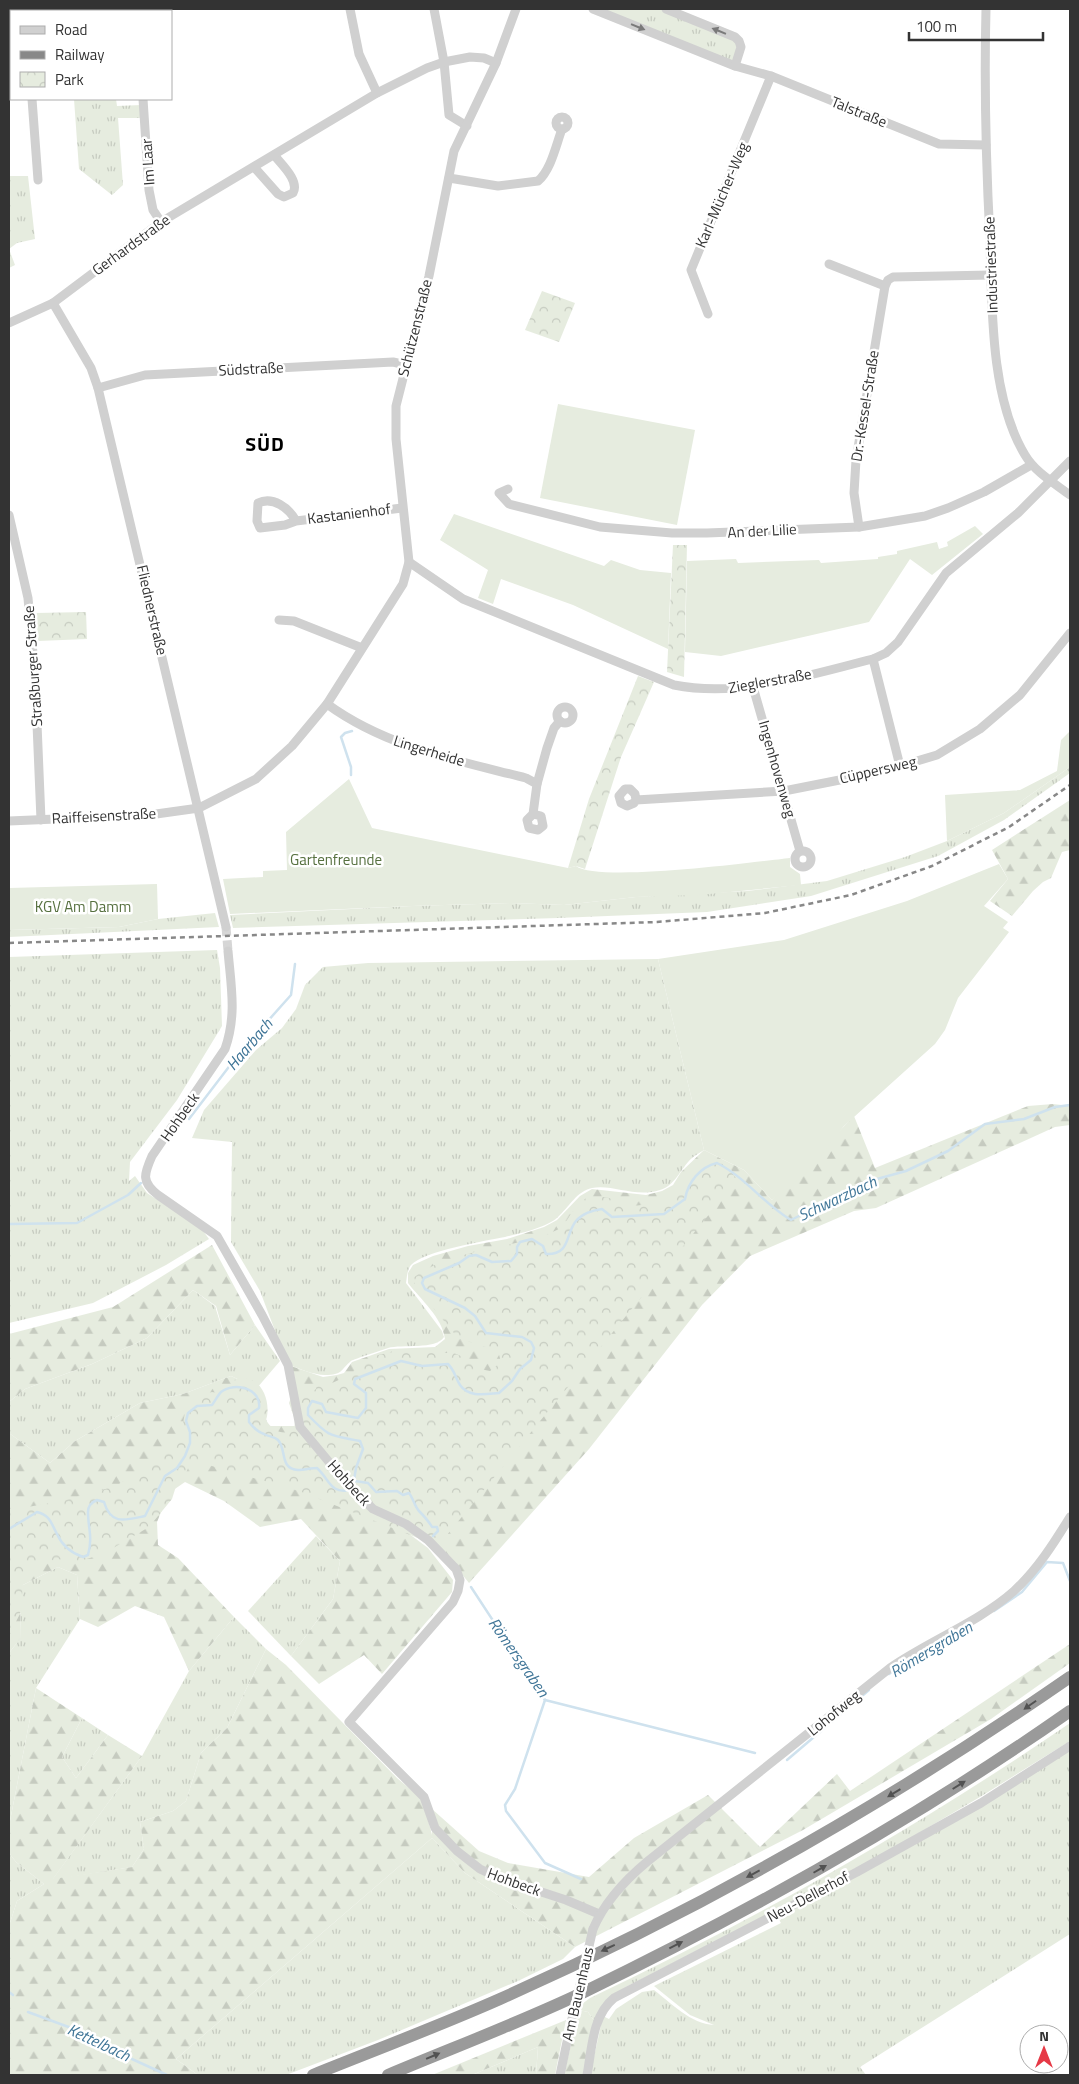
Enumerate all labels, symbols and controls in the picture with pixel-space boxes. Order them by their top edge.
legend [10,10,172,100]
scale bar [909,10,1043,42]
text: 100 m [916,15,957,38]
text: Road [55,18,87,41]
one-way arrow [631,23,646,31]
one-way arrow [712,26,727,34]
text: Railway [55,43,105,66]
text: Park [55,68,84,91]
street label: Talstraße [828,90,891,133]
street label: Im Laar [134,138,161,186]
street label: Karl-Mücher-Weg [689,138,754,251]
street label: Gerhardstraße [87,208,175,281]
street label: Industriestraße [977,216,1004,314]
street label: Schützenstraße [391,277,438,379]
street label: Dr.-Kessel-Straße [844,349,885,463]
street label: Südstraße [218,355,284,382]
district label: SÜD [245,428,285,459]
street label: Kastanienhof [306,497,392,530]
street label: An der Lilie [727,517,797,544]
street label: Fliednerstraße [131,562,174,657]
street label: Straßburger Straße [17,605,48,727]
street label: Zieglerstraße [727,662,813,699]
street label: Ingenhovenweg [753,718,802,820]
street label: Lingerheide [391,729,468,772]
street label: Cüppersweg [837,749,919,790]
street label: Raiffeisenstraße [51,801,157,830]
park label: Gartenfreunde [290,848,382,871]
park label: KGV Am Damm [35,895,131,918]
water label: Haarbach [220,1012,279,1075]
street label: Hohbeck [154,1088,205,1146]
water label: Schwarzbach [794,1169,881,1227]
street label: Hohbeck [322,1454,376,1511]
water label: Römersgraben [483,1612,556,1702]
water label: Römersgraben [885,1614,978,1683]
street label: Lohofweg [802,1684,865,1741]
one-way arrow [1023,1700,1037,1710]
one-way arrow [952,1780,965,1790]
one-way arrow [887,1788,900,1797]
street label: Hohbeck [484,1861,544,1902]
street label: Neu-Dellerhof [763,1865,853,1928]
one-way arrow [813,1865,826,1874]
one-way arrow [745,1870,760,1878]
one-way arrow [669,1941,683,1949]
one-way arrow [601,1944,615,1952]
street label: Am Bauenhaus [556,1945,599,2043]
water label: Kettelbach [64,2017,135,2067]
north arrow [1019,2024,1069,2074]
text: N [1039,2025,1049,2046]
one-way arrow [426,2052,440,2060]

